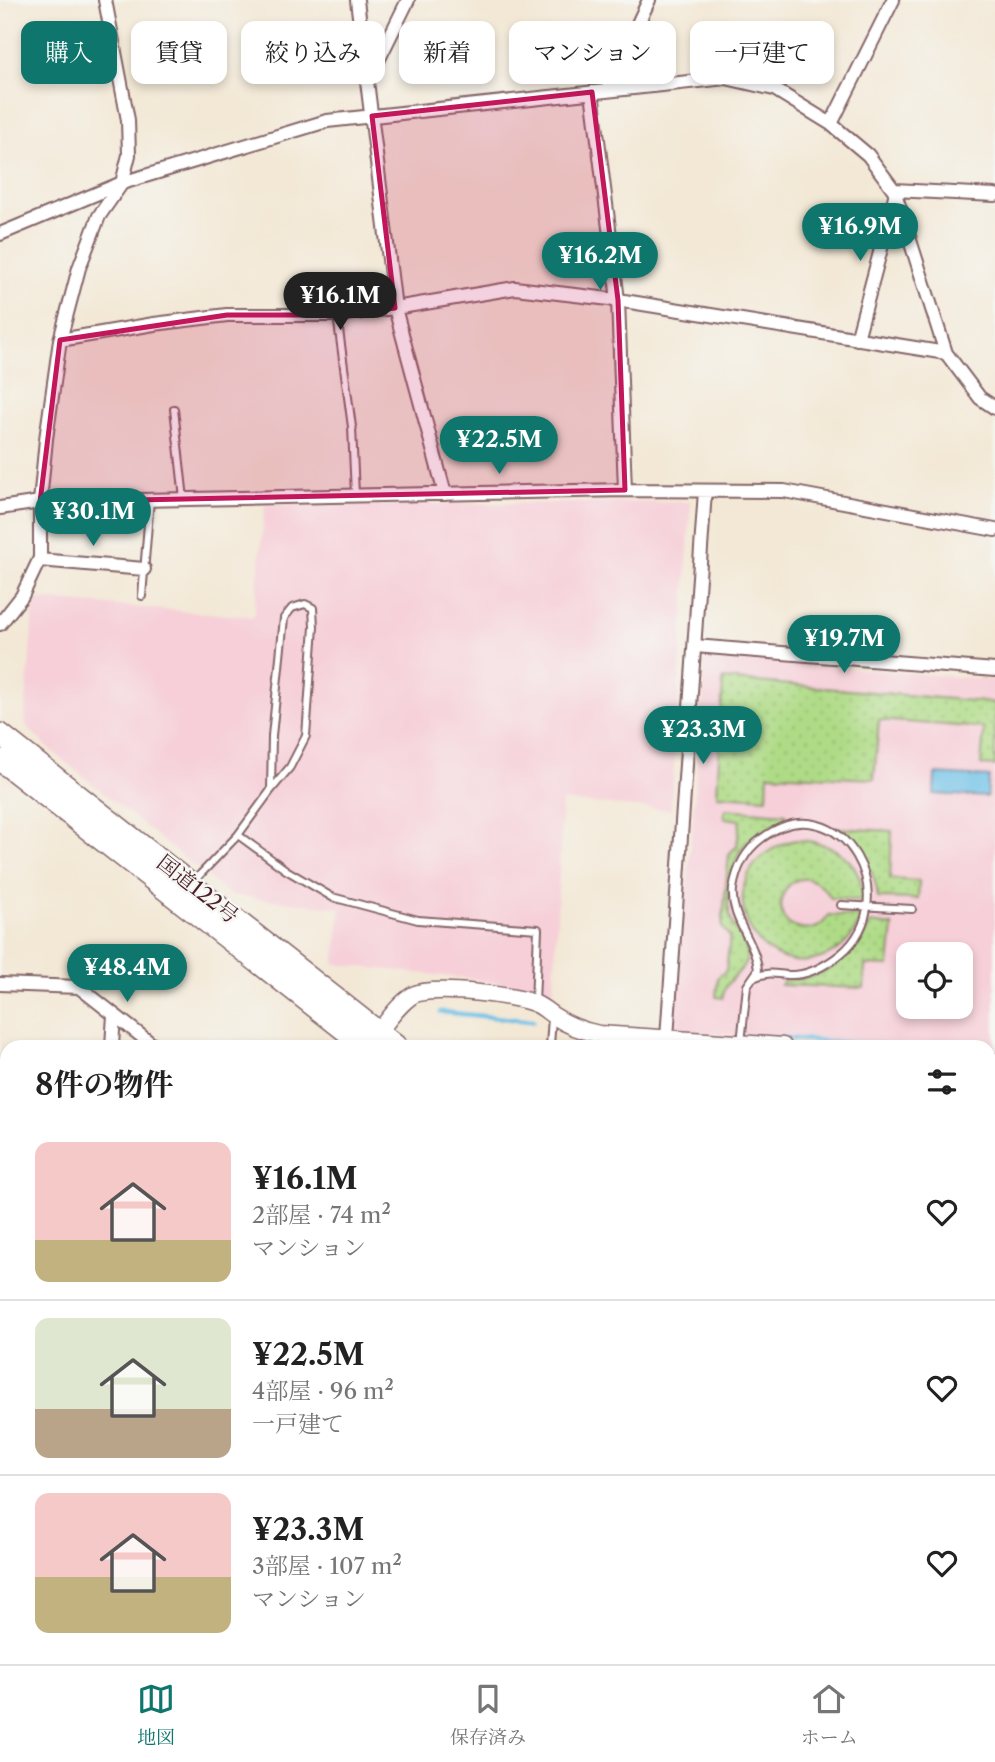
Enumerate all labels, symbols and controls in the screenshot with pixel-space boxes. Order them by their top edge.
chip: 購入 [21,21,117,84]
chip: 賃貸 [131,21,227,84]
chip: 絞り込み [241,21,385,84]
chip: 新着 [399,21,495,84]
chip: マンション [509,21,676,84]
chip: 一戸建て [690,21,834,84]
pin: ¥16.9M [803,204,917,263]
text: ¥16.9M [818,212,902,240]
pin: ¥16.2M [543,232,657,292]
text: ¥16.2M [558,241,642,269]
pin: ¥16.1M [283,272,397,332]
text: ¥16.1M [300,281,381,309]
pin: ¥22.5M [442,416,556,476]
text: ¥22.5M [456,425,542,453]
pin: ¥30.1M [36,489,150,548]
text: ¥30.1M [51,497,135,525]
pin: ¥19.7M [787,616,901,675]
text: ¥19.7M [803,624,885,652]
pin: ¥23.3M [646,706,760,766]
text: ¥23.3M [660,715,746,743]
street label: 国道122号 [152,850,244,928]
map controls [896,942,973,1019]
button: locate [896,942,973,1019]
pin: ¥48.4M [70,944,184,1004]
text: ¥48.4M [83,953,171,981]
icon: filters [923,1063,961,1101]
text: 8件の物件 [35,1066,173,1103]
text: ¥16.1M [252,1160,358,1197]
icon: home [91,1170,175,1254]
icon: heart [923,1193,961,1231]
text: 2部屋 · 74 m² [252,1201,391,1229]
text: マンション [252,1234,366,1262]
text: ¥22.5M [252,1336,365,1373]
icon: home [91,1346,175,1430]
icon: heart [923,1369,961,1407]
text: 4部屋 · 96 m² [252,1377,394,1405]
text: 一戸建て [252,1410,344,1438]
text: ¥23.3M [252,1511,364,1548]
icon: home [91,1521,175,1605]
icon: heart [923,1544,961,1582]
text: 3部屋 · 107 m² [252,1552,402,1580]
text: マンション [252,1585,366,1613]
tab: 地図 [137,1680,175,1749]
tab: 保存済み [450,1680,526,1749]
tab: ホーム [801,1680,858,1749]

